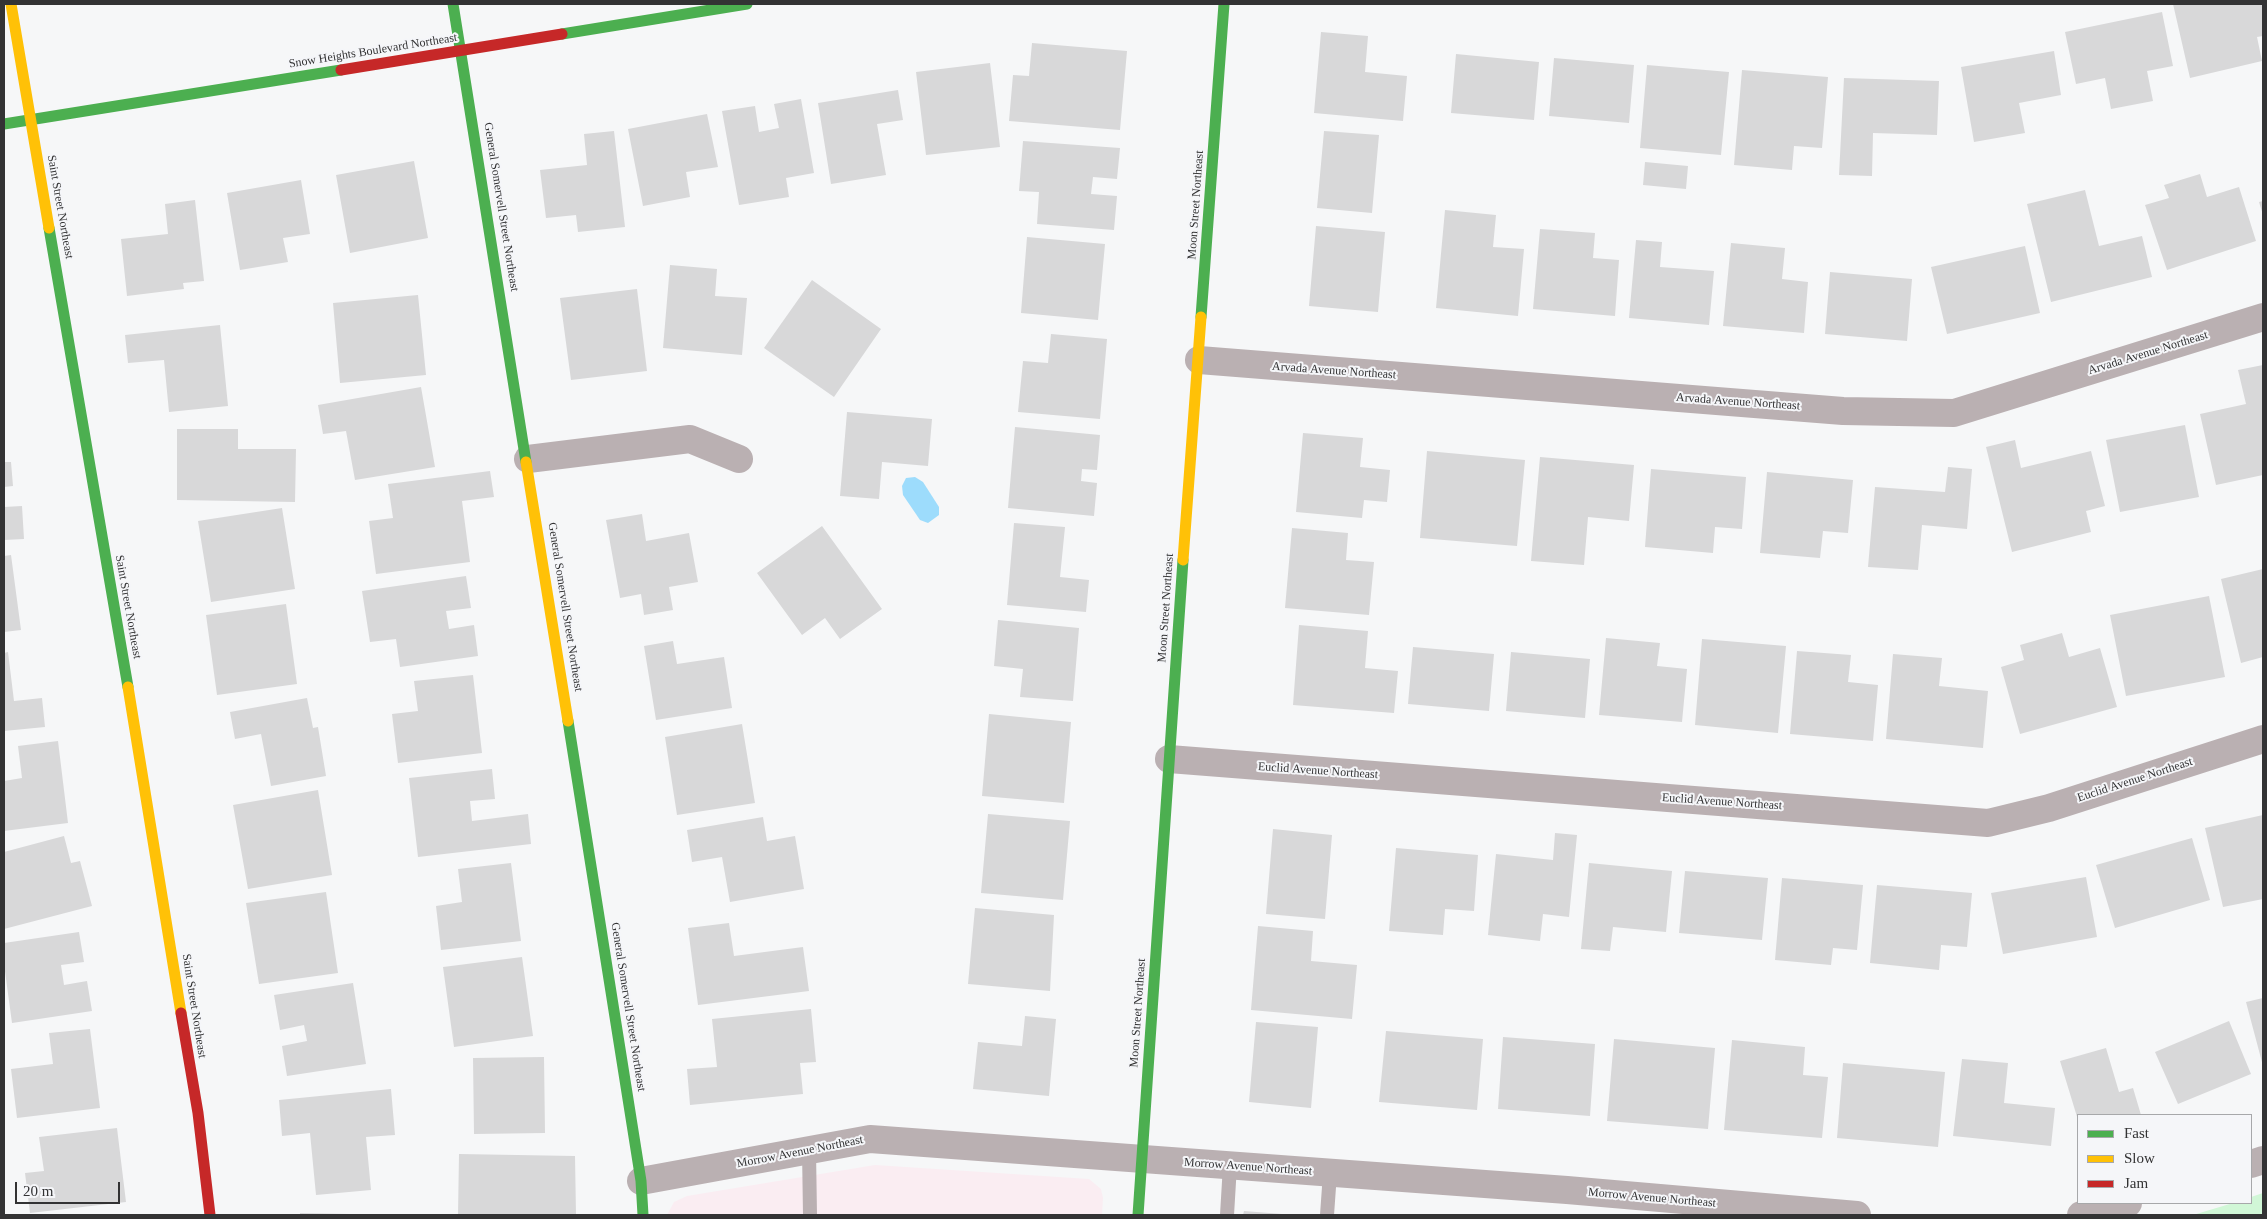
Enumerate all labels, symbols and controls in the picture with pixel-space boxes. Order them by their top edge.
street label: Snow Heights Boulevard Northeast [288,31,458,71]
street label: General Somervell Street Northeast [481,121,521,293]
street label: Moon Street Northeast [1185,150,1207,260]
street label: Saint Street Northeast [44,154,76,260]
street label: Arvada Avenue Northeast [2086,328,2210,378]
street label: Arvada Avenue Northeast [1271,359,1397,383]
street label: Arvada Avenue Northeast [1675,390,1801,414]
street label: General Somervell Street Northeast [545,521,585,693]
street label: Moon Street Northeast [1155,553,1177,663]
street label: Saint Street Northeast [112,554,144,660]
street label: Euclid Avenue Northeast [2076,755,2194,805]
street label: Euclid Avenue Northeast [1257,760,1379,782]
street label: Euclid Avenue Northeast [1661,791,1783,813]
street label: General Somervell Street Northeast [608,921,648,1093]
street label: Saint Street Northeast [179,953,209,1059]
street label: Moon Street Northeast [1127,958,1149,1068]
legend [2077,1114,2252,1204]
text: Fast [2124,1125,2149,1141]
street label: Morrow Avenue Northeast [736,1133,864,1171]
text: Slow [2124,1150,2155,1166]
street label: Morrow Avenue Northeast [1183,1155,1313,1179]
scale bar [18,1172,122,1204]
text: Jam [2124,1175,2148,1191]
text: 20 m [23,1183,53,1199]
street label: Morrow Avenue Northeast [1587,1185,1717,1211]

